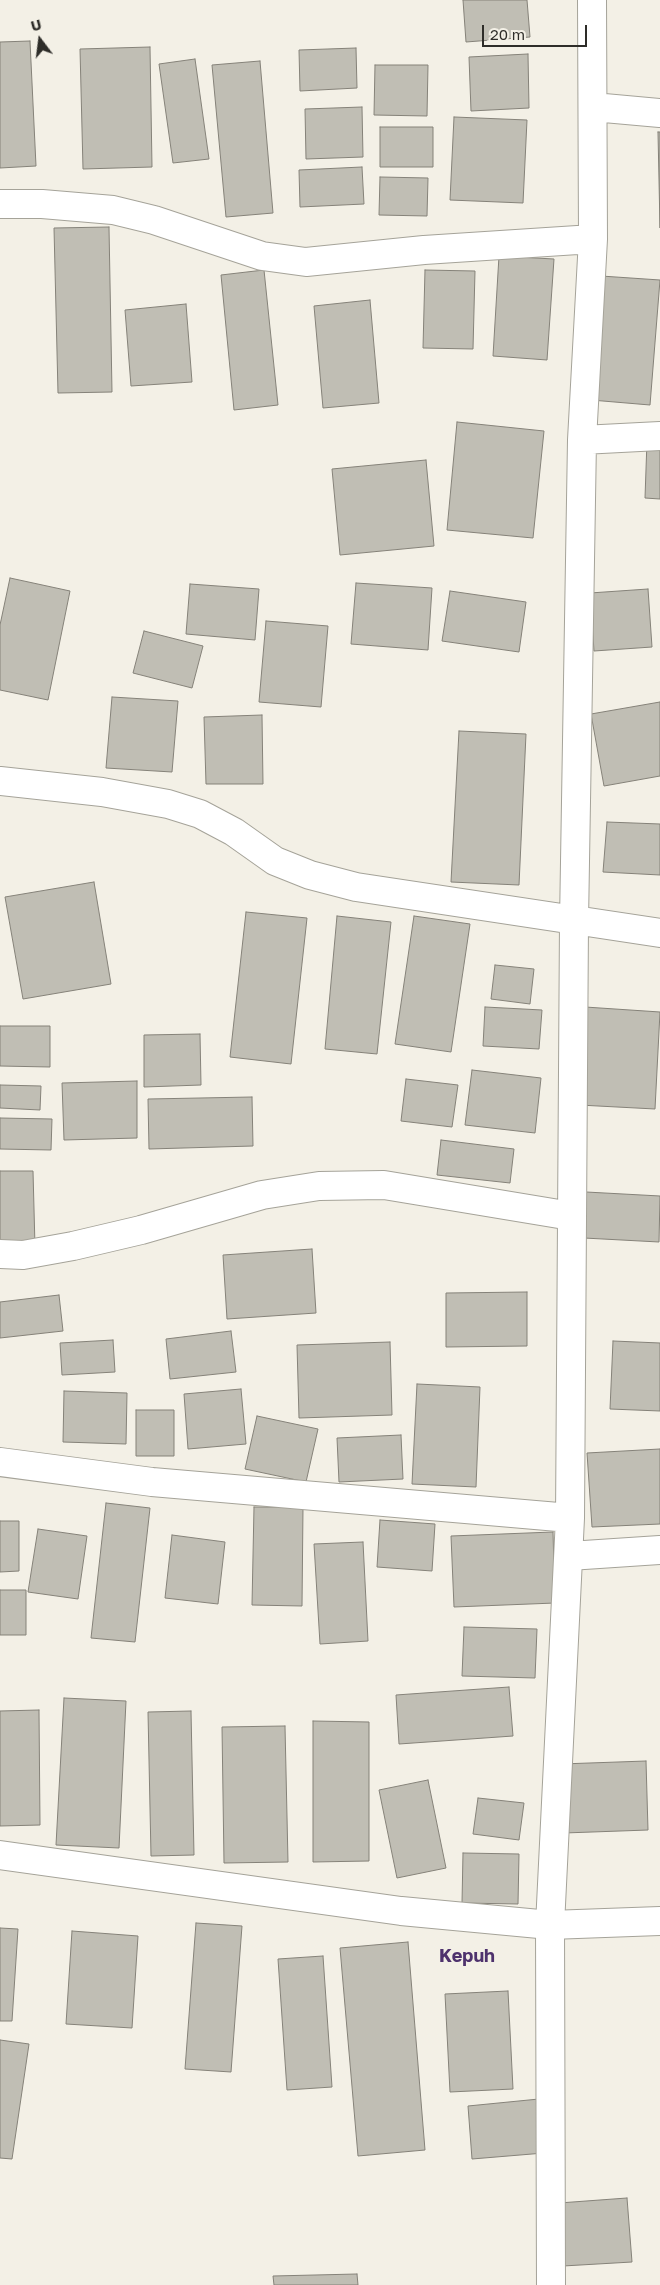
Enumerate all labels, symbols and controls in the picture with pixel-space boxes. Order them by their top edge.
north arrow [15,15,65,65]
text: U [29,15,43,35]
scale bar [485,15,590,47]
text: 20 m [490,25,525,43]
district label: Kepuh [439,1945,495,1967]

